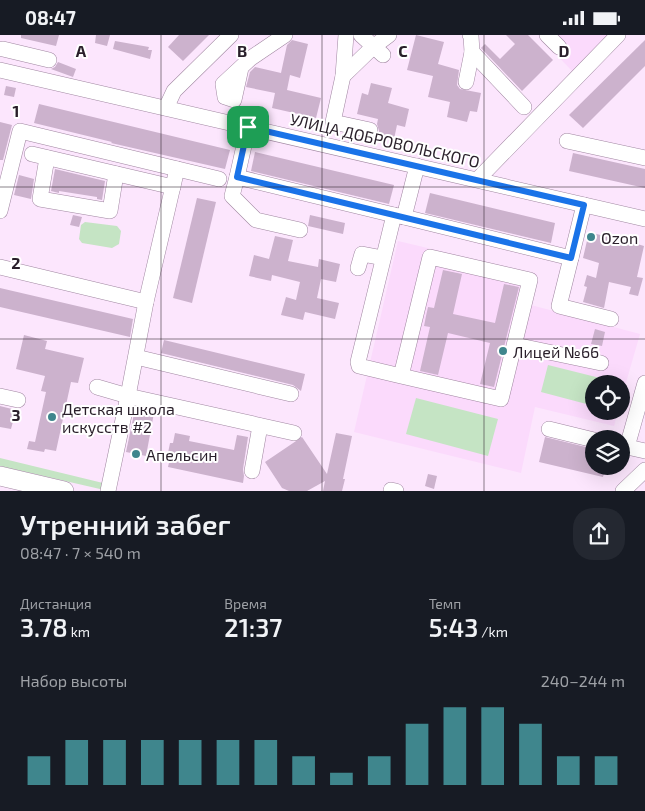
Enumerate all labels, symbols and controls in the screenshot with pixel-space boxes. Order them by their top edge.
text: 08:47 [25,6,76,29]
text: A [76,41,87,60]
text: B [237,41,247,60]
text: C [398,41,408,60]
text: D [559,41,570,60]
text: 1 [13,101,19,120]
pin [227,106,269,148]
street label: УЛИЦА ДОБРОВОЛЬСКОГО [288,109,482,171]
icon: arrive [234,113,262,141]
place label: Ozon [601,228,638,247]
marker: Ozon [585,231,597,243]
text: 2 [11,253,21,272]
place label: Лицей №66 [513,342,599,361]
marker: Лицей №66 [497,345,509,357]
map controls [585,375,630,475]
button: locate [585,375,630,420]
place label: Детская школа искусств #2 [62,399,175,437]
text: 3 [11,405,21,424]
marker: Детская школа искусств #2 [46,411,58,423]
button: layers [585,430,630,475]
place label: Апельсин [146,445,218,464]
marker: Апельсин [130,448,142,460]
text: Утренний забег [20,507,231,541]
button: share [573,508,625,560]
text: 08:47 · 7 × 540 m [20,543,141,562]
text: Дистанция [20,595,92,612]
text: Время [224,595,267,612]
text: Темп [429,595,461,612]
text: 3.78 [20,612,68,642]
text: 21:37 [224,612,282,642]
text: 5:43 [429,612,478,642]
text: km [68,623,90,640]
text: /km [478,623,508,640]
text: Набор высоты [20,671,127,690]
text: 240–244 m [541,671,625,690]

